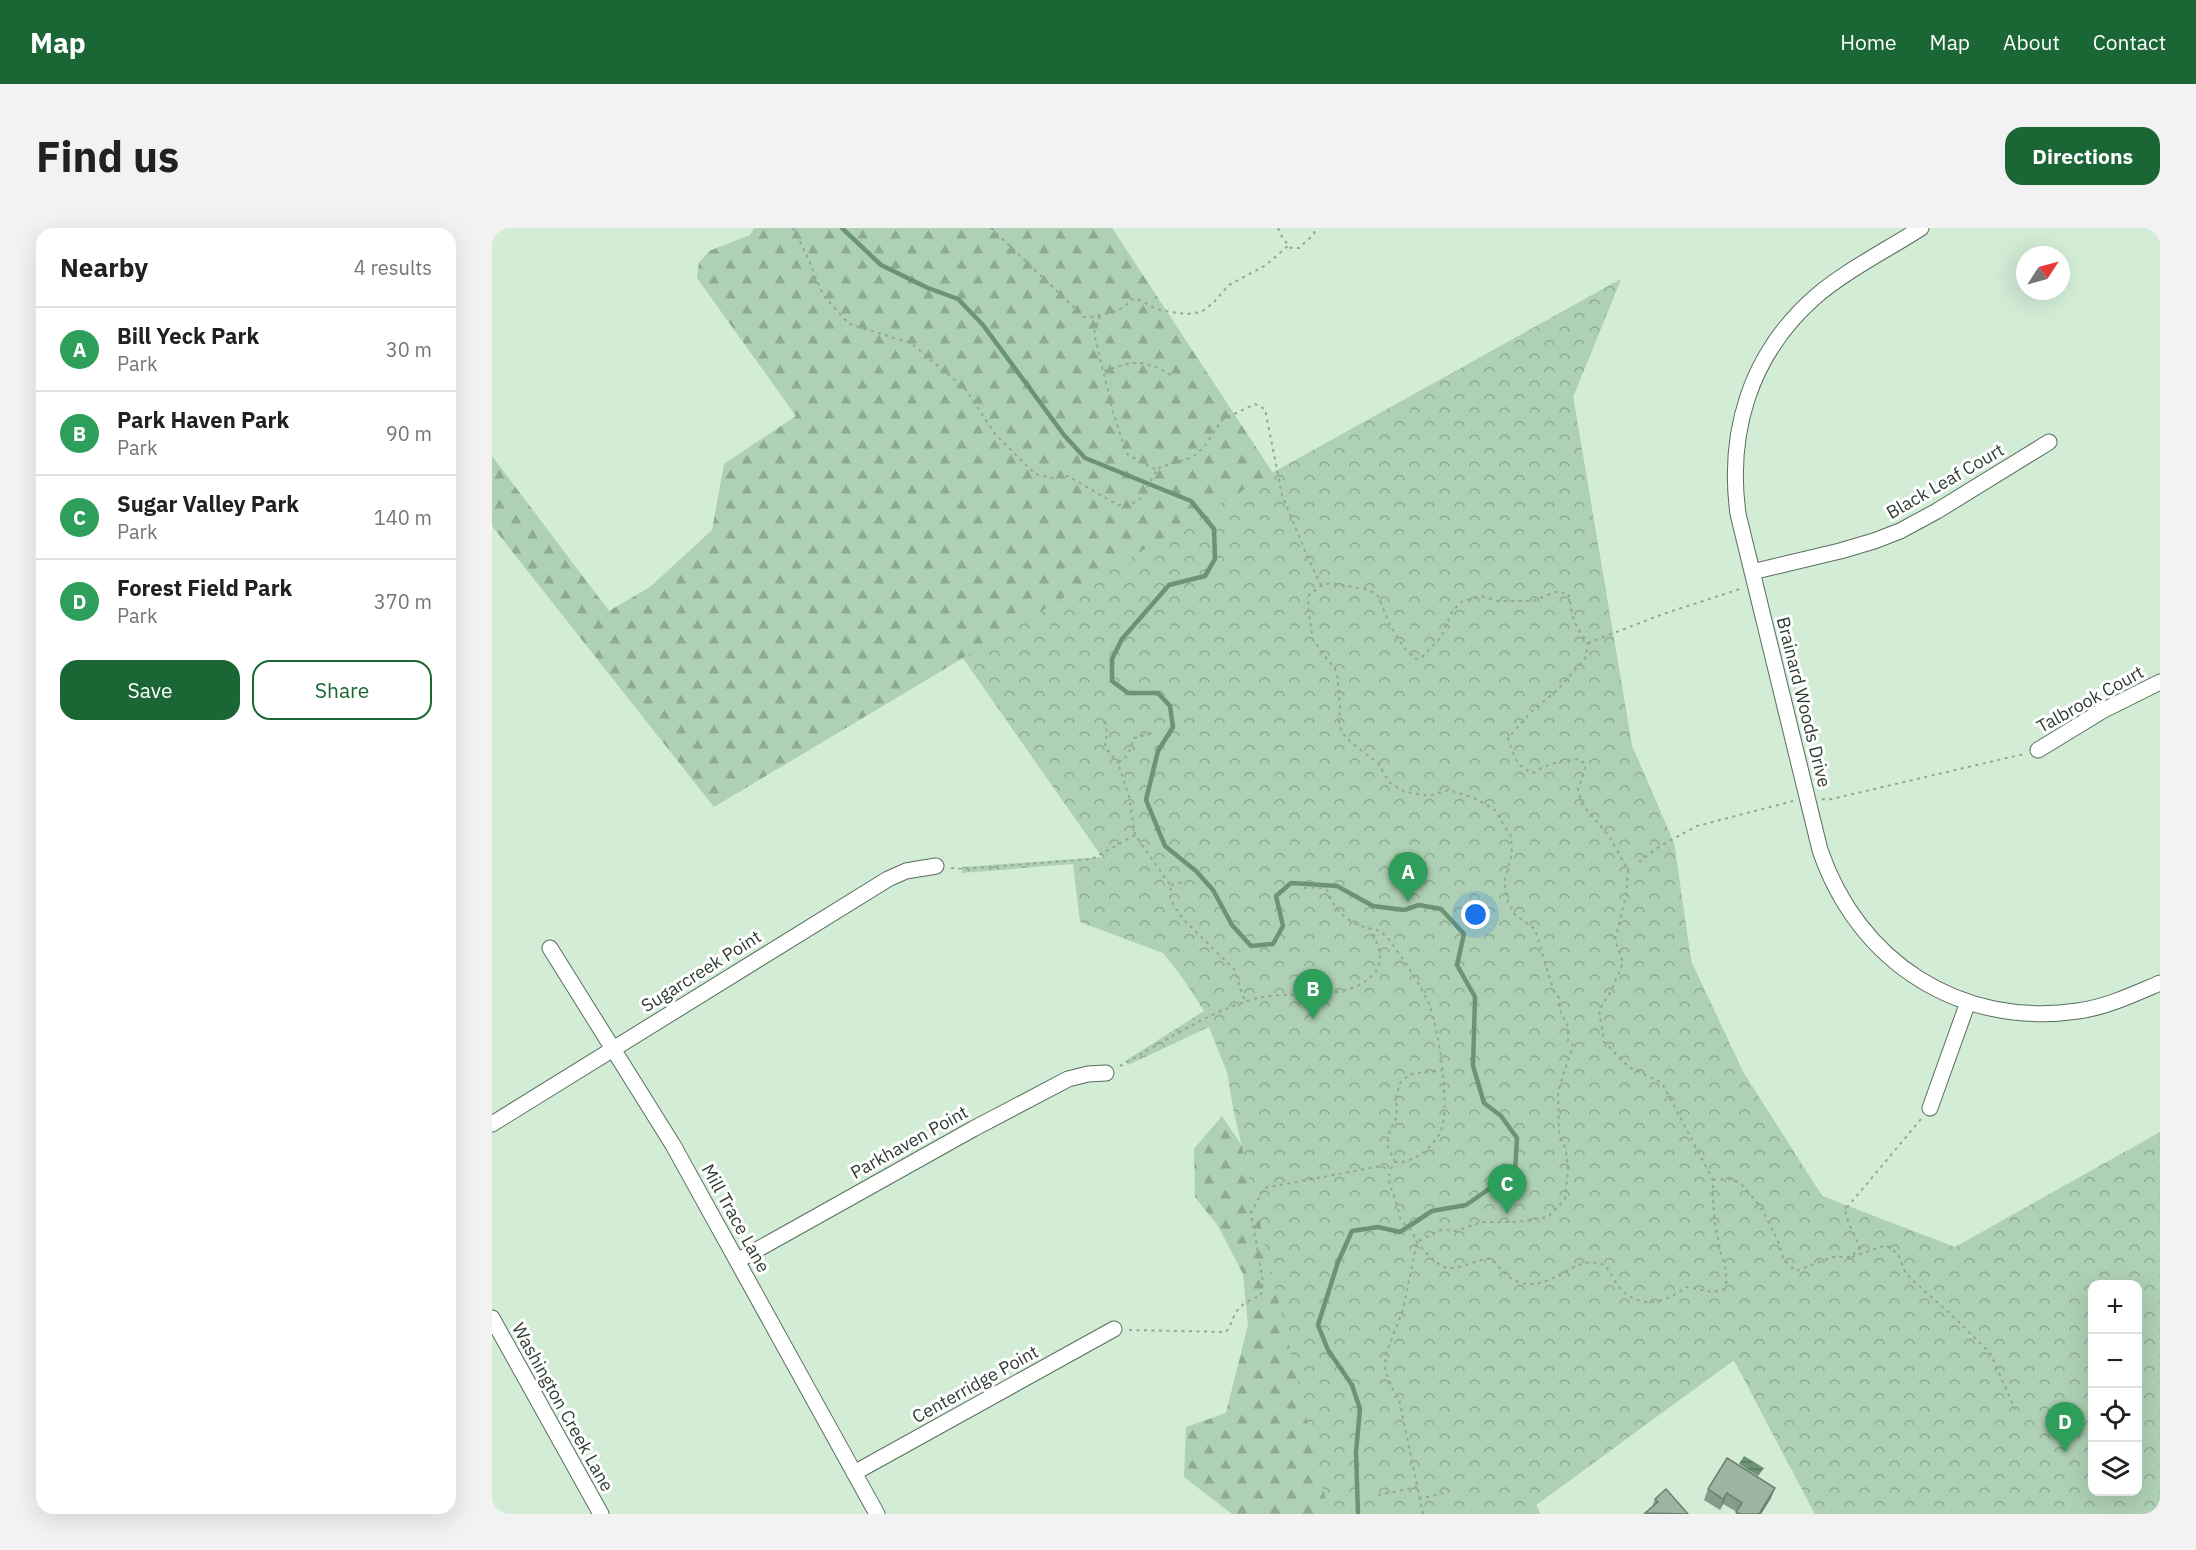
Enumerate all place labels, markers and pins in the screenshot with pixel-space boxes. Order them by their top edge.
pin: A [1388,852,1428,902]
pin: B [1294,970,1332,1019]
pin: C [1488,1164,1526,1214]
pin: D [2046,1402,2084,1452]

